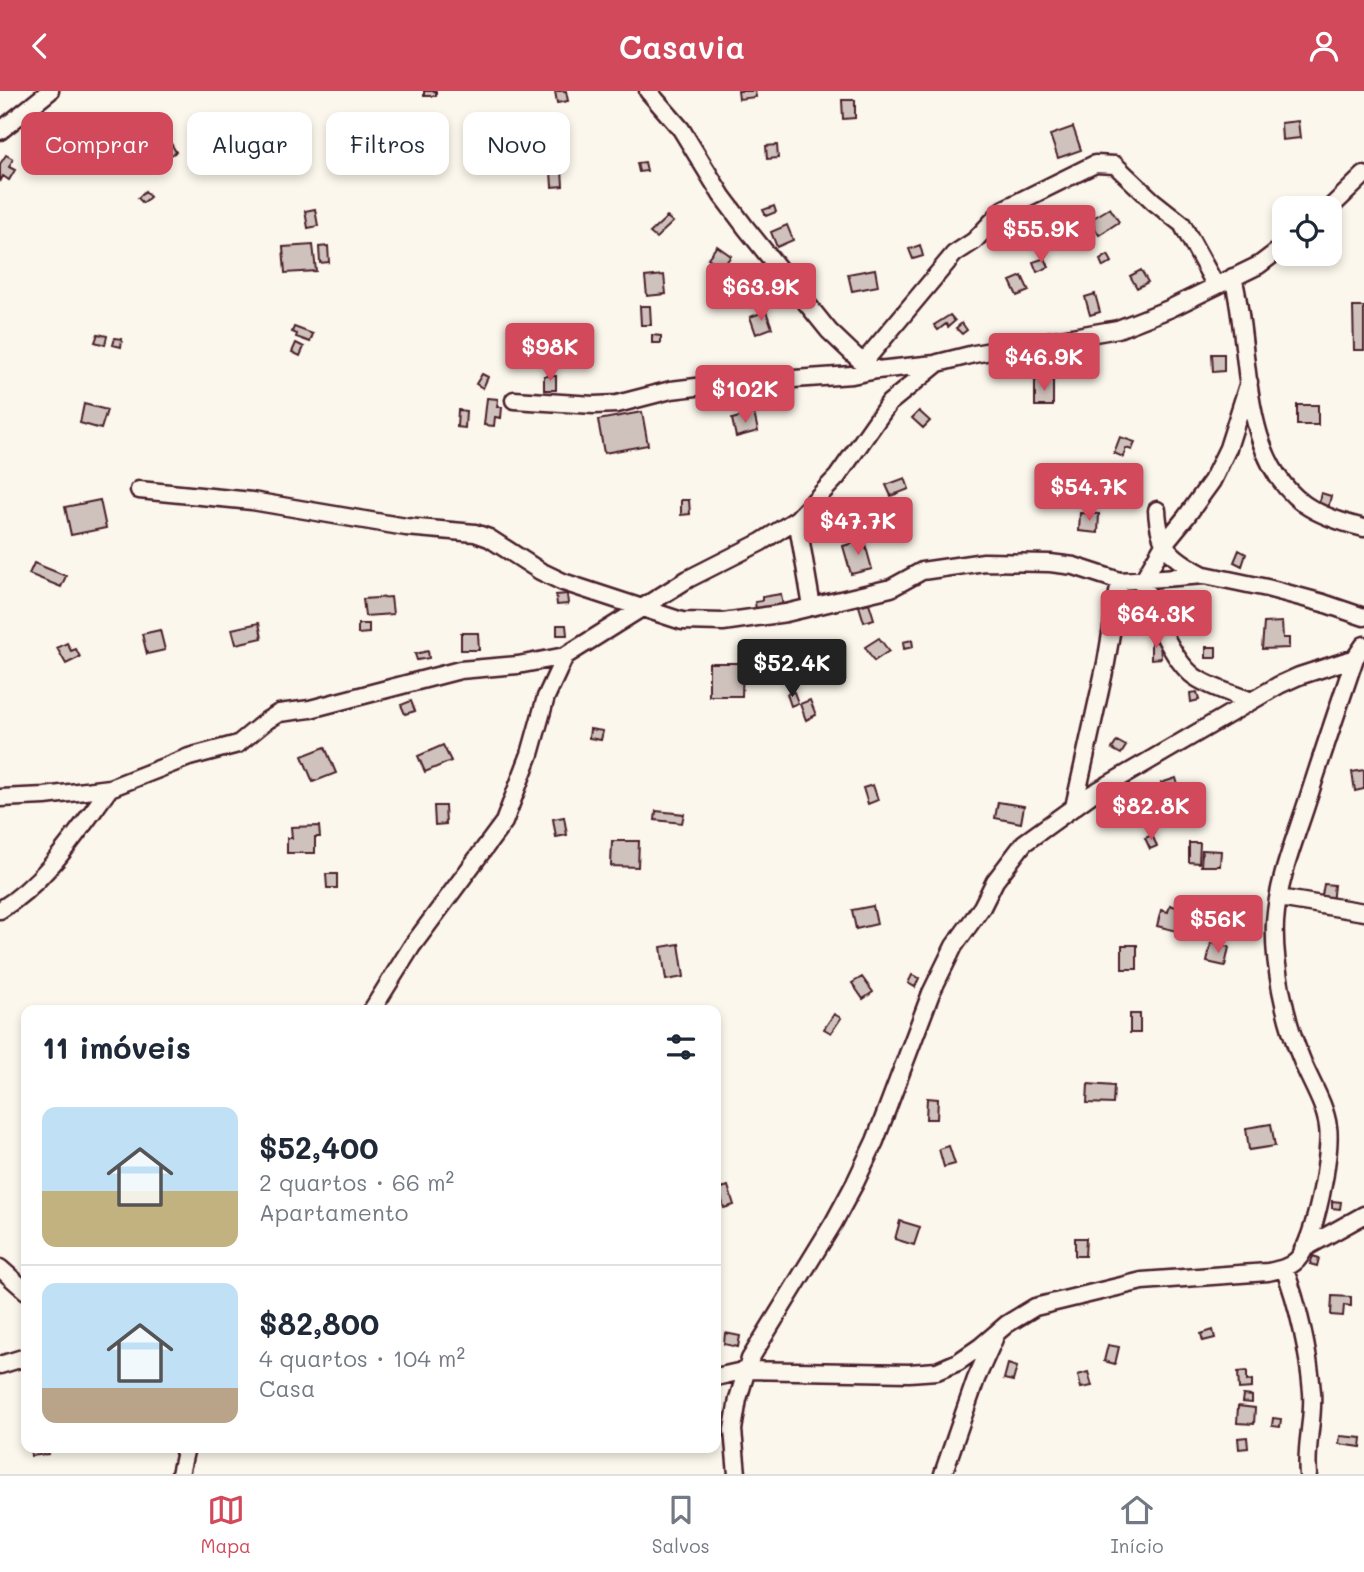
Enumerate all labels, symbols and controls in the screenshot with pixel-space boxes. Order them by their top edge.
text: Casavia [619,25,745,67]
icon: back [21,27,59,65]
icon: person [1305,27,1343,65]
chip: Comprar [21,112,173,175]
chip: Alugar [187,112,312,175]
chip: Filtros [326,112,449,175]
chip: Novo [463,112,570,175]
map controls [1272,196,1342,266]
button: locate [1272,196,1342,266]
pin: $55.9K [984,205,1098,265]
text: $55.9K [1002,213,1080,243]
pin: $63.9K [704,264,818,323]
text: $63.9K [722,271,800,301]
pin: $98K [509,323,591,383]
text: $98K [521,331,579,361]
pin: $46.9K [987,334,1101,393]
text: $46.9K [1005,341,1083,371]
pin: $102K [696,365,794,425]
text: $102K [711,373,779,403]
pin: $54.7K [1032,463,1146,523]
text: $54.7K [1050,471,1128,501]
pin: $47.7K [801,497,915,557]
text: $47.7K [820,505,896,535]
pin: $64.3K [1099,591,1213,650]
text: $64.3K [1117,598,1195,628]
pin: $52.4K [735,639,849,699]
text: $52.4K [753,647,831,677]
pin: $82.8K [1094,783,1208,842]
text: $82.8K [1112,790,1190,820]
pin: $56K [1177,895,1259,955]
text: $56K [1190,903,1246,933]
text: 11 imóveis [42,1027,191,1067]
icon: filters [662,1028,700,1066]
text: $52,400 [259,1127,379,1167]
icon: home [98,1135,182,1219]
text: 2 quartos · 66 m² [259,1167,454,1197]
text: Apartamento [259,1197,409,1227]
text: $82,800 [259,1303,379,1343]
icon: home [98,1311,182,1395]
text: 4 quartos · 104 m² [259,1343,465,1373]
text: Casa [259,1373,315,1403]
tab: Mapa [200,1491,251,1558]
tab: Salvos [652,1491,710,1558]
tab: Início [1110,1491,1164,1558]

